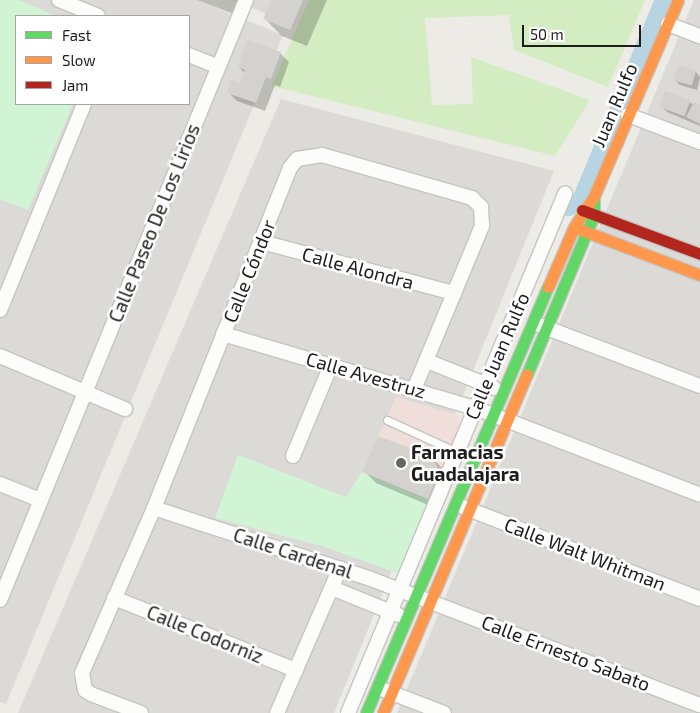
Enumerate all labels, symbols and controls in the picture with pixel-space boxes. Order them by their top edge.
legend [15,15,190,105]
scale bar [525,15,644,47]
text: 50 m [530,25,564,43]
text: Fast [62,26,91,44]
text: Slow [62,51,96,69]
street label: Juan Rulfo [586,60,642,150]
text: Jam [62,76,88,94]
street label: Calle Paseo De Los Lirios [104,120,204,326]
street label: Calle Cóndor [218,216,280,326]
street label: Calle Alondra [299,242,417,294]
street label: Calle Juan Rulfo [460,289,534,423]
street label: Calle Avestruz [303,347,429,403]
place label: Farmacias Guadalajara [411,441,520,485]
marker: Farmacias Guadalajara [395,457,407,469]
street label: Calle Walt Whitman [501,513,669,595]
street label: Calle Cardenal [231,523,355,583]
street label: Calle Codorniz [144,600,266,668]
street label: Calle Ernesto Sabato [478,610,654,696]

